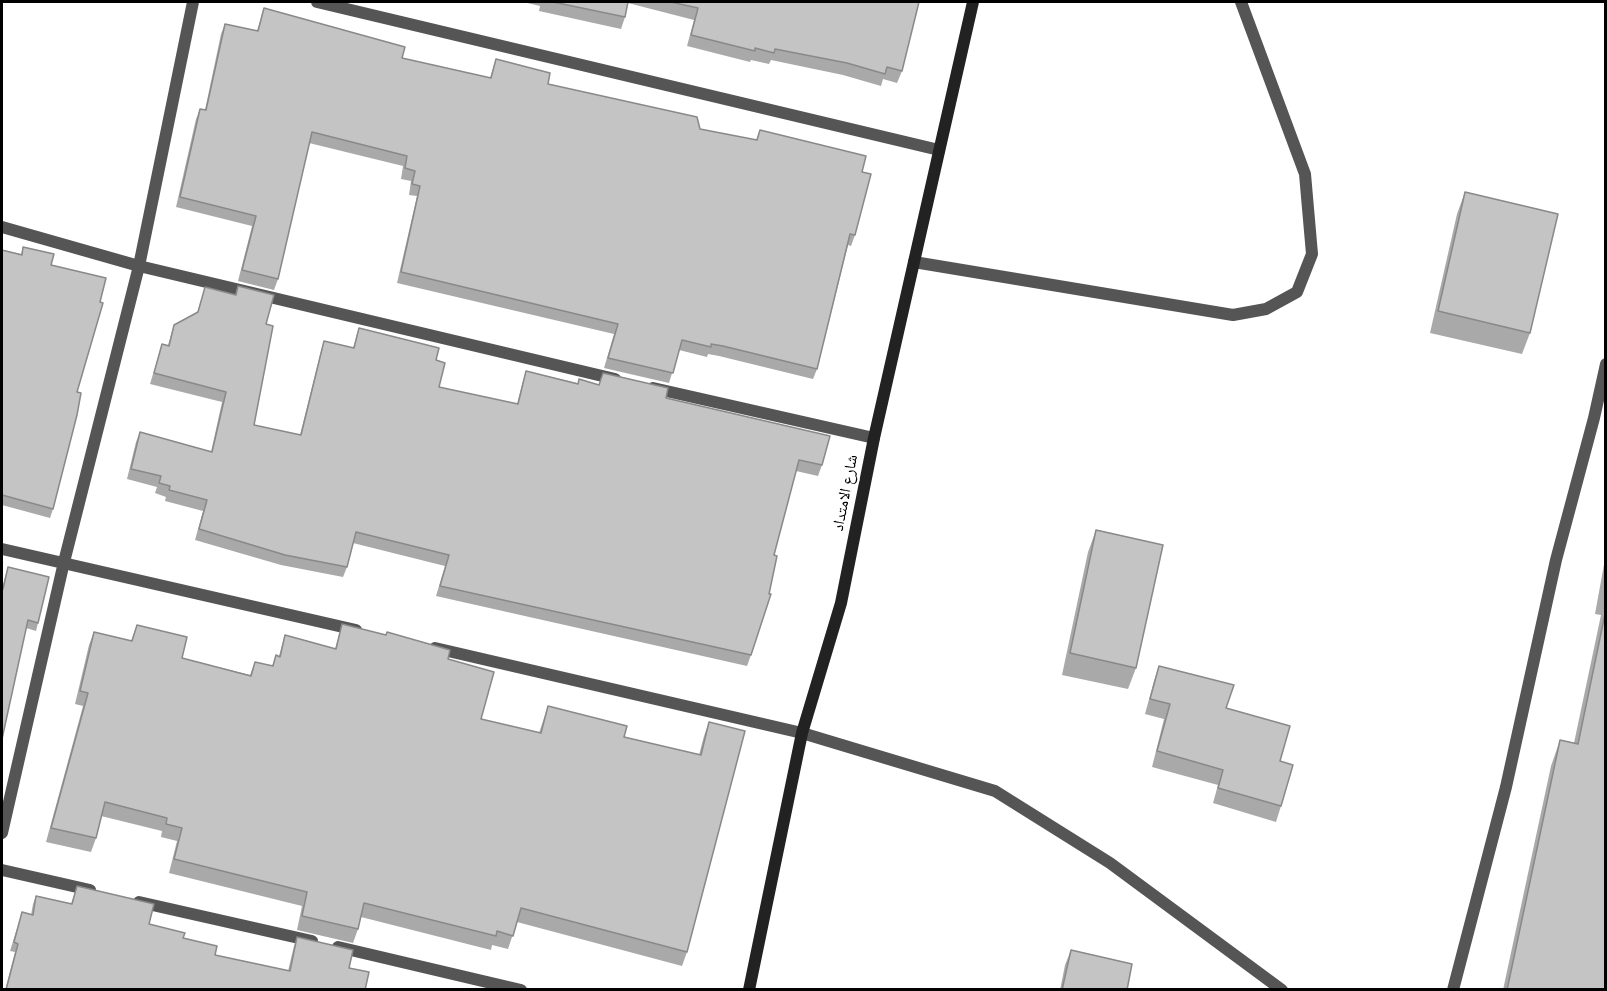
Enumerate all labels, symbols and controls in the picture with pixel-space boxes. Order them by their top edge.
street label: شارع الامتداد [829,453,863,533]

